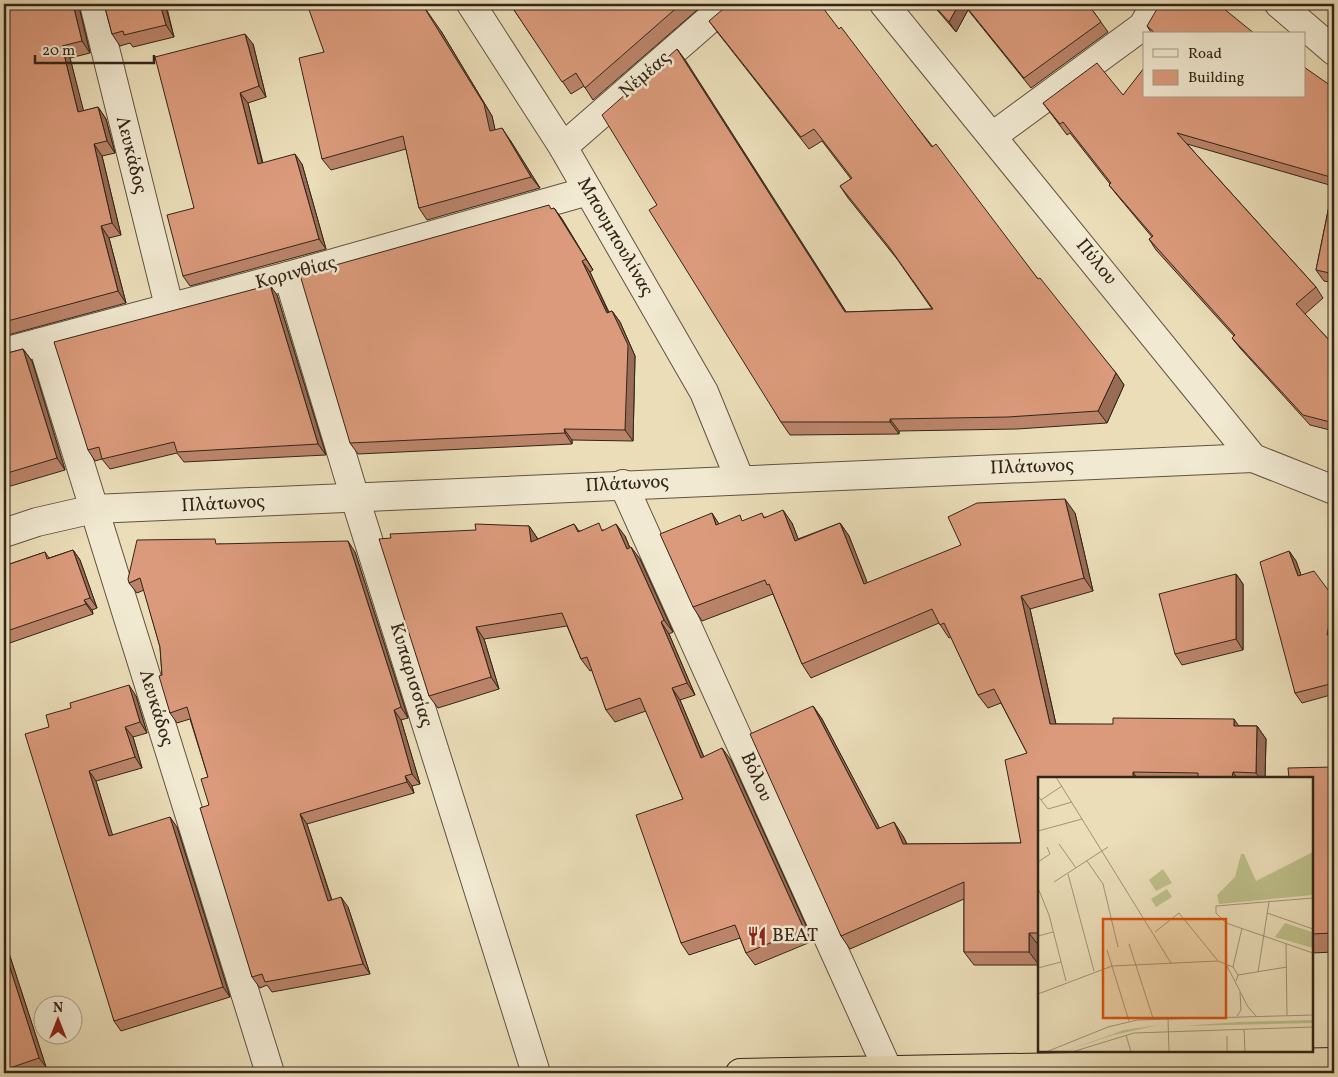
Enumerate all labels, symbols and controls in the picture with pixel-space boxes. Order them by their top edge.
scale bar [35,32,154,64]
legend [1143,32,1306,98]
text: 20 m [42,41,75,62]
text: Road [1188,44,1222,65]
street label: Νέμέας [614,45,676,105]
text: Building [1188,68,1245,89]
street label: Λευκάδος [109,113,153,197]
street label: Μπουμπουλίνας [570,173,660,301]
street label: Πύλου [1069,233,1123,291]
street label: Κορινθίας [253,250,339,296]
street label: Πλάτωνος [990,453,1074,481]
street label: Πλάτωνος [585,469,669,499]
street label: Πλάτωνος [181,489,265,519]
street label: Κυπαρισσίας [383,619,439,731]
street label: Λευκάδος [132,666,180,750]
street label: Βόλου [734,748,778,806]
inset map [1038,777,1313,1052]
place label: ΒΕΑΤ [772,923,818,949]
restaurant icon: ΒΕΑΤ [746,925,768,947]
north arrow [32,994,82,1044]
text: N [53,999,63,1018]

